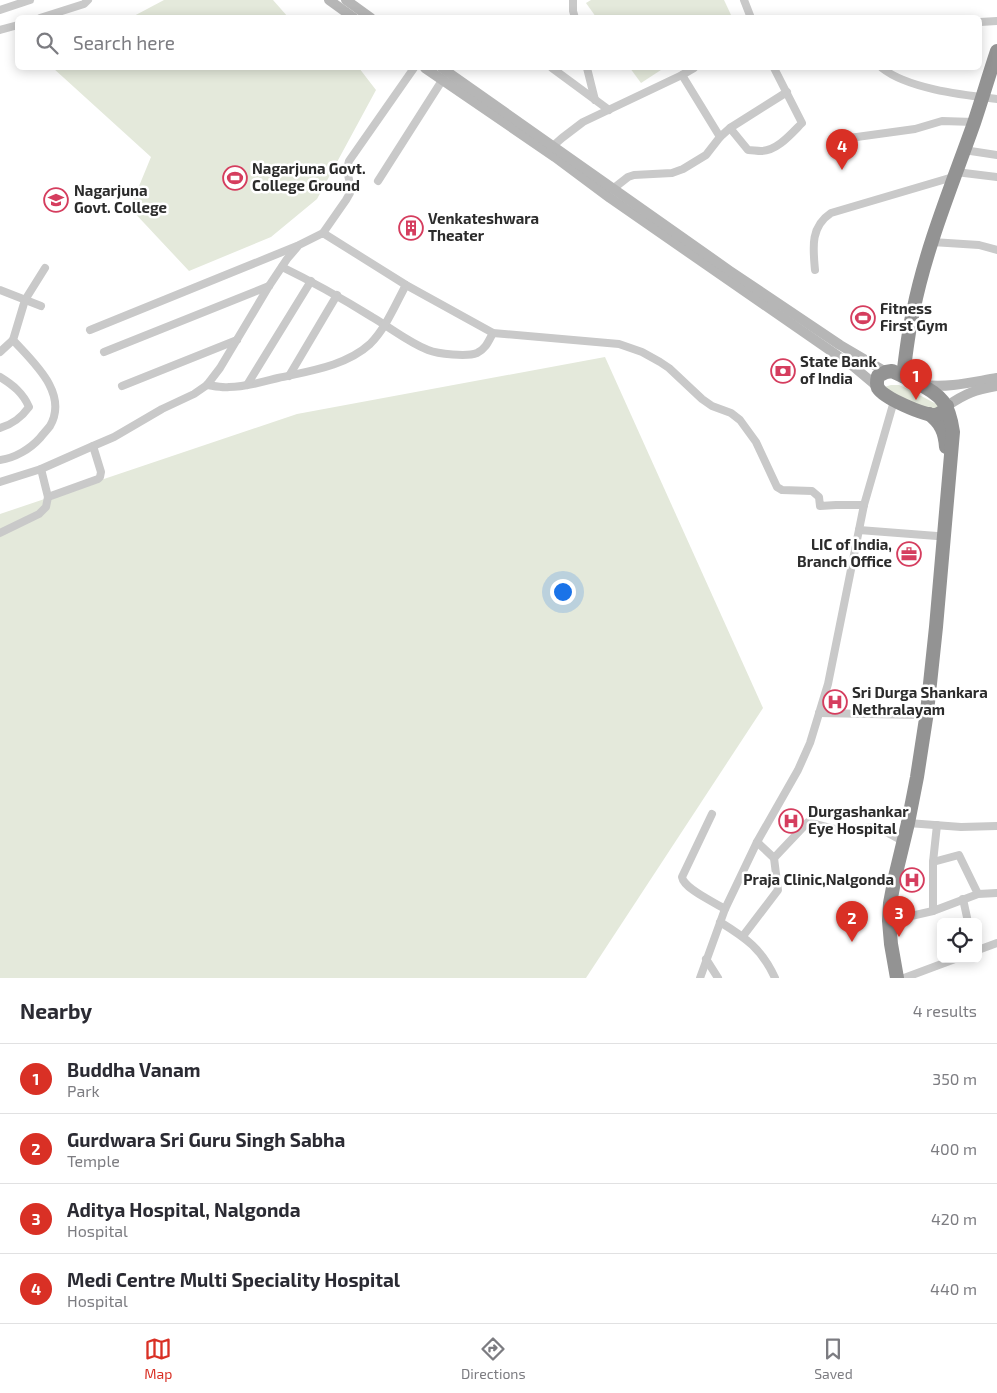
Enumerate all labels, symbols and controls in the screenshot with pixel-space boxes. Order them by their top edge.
search box [15,15,982,70]
icon: search [33,29,61,57]
text: Search here [73,31,175,54]
pin: 4 [826,129,858,170]
place label: Nagarjuna Govt. College Ground [252,159,366,194]
sports icon: Nagarjuna Govt. College Ground [222,165,248,191]
place label: Nagarjuna Govt. College [74,181,167,216]
school or university icon: Nagarjuna Govt. College [43,187,69,213]
place label: Venkateshwara Theater [428,209,539,244]
building icon: Venkateshwara Theater [398,215,424,241]
place label: Fitness First Gym [880,299,948,335]
sports icon: Fitness First Gym [850,305,876,331]
place label: State Bank of India [800,352,877,387]
bank icon: State Bank of India [770,358,796,384]
pin: 1 [900,359,932,400]
place label: LIC of India, Branch Office [797,535,892,570]
office icon: LIC of India, Branch Office [896,541,922,567]
your location [550,579,576,605]
place label: Sri Durga Shankara Nethralayam [852,683,988,719]
hospital icon: Sri Durga Shankara Nethralayam [822,689,848,715]
place label: Durgashankar Eye Hospital [808,802,909,838]
hospital icon: Durgashankar Eye Hospital [778,808,804,834]
hospital icon: Praja Clinic,Nalgonda [899,867,925,893]
place label: Praja Clinic,Nalgonda [743,870,894,888]
pin: 3 [883,896,915,937]
pin: 2 [836,901,868,942]
map controls [937,918,982,963]
button: locate [937,918,982,963]
text: Nearby [20,998,92,1023]
text: 4 results [913,1001,977,1020]
text: Buddha Vanam [67,1058,200,1081]
text: 1 [33,1069,39,1088]
text: 350 m [932,1069,977,1088]
text: Park [67,1081,100,1100]
text: Gurdwara Sri Guru Singh Sabha [67,1128,345,1151]
text: 2 [31,1139,41,1158]
text: 400 m [930,1139,977,1158]
text: Temple [67,1151,120,1170]
text: Aditya Hospital, Nalgonda [67,1198,300,1221]
text: 3 [31,1209,41,1228]
text: 420 m [931,1209,977,1228]
text: Hospital [67,1221,128,1240]
text: Medi Centre Multi Speciality Hospital [67,1268,400,1291]
text: 4 [31,1279,41,1298]
text: 440 m [930,1279,977,1298]
text: Hospital [67,1291,128,1310]
tab: Map [144,1335,172,1382]
tab: Directions [461,1335,526,1382]
tab: Saved [814,1335,853,1382]

